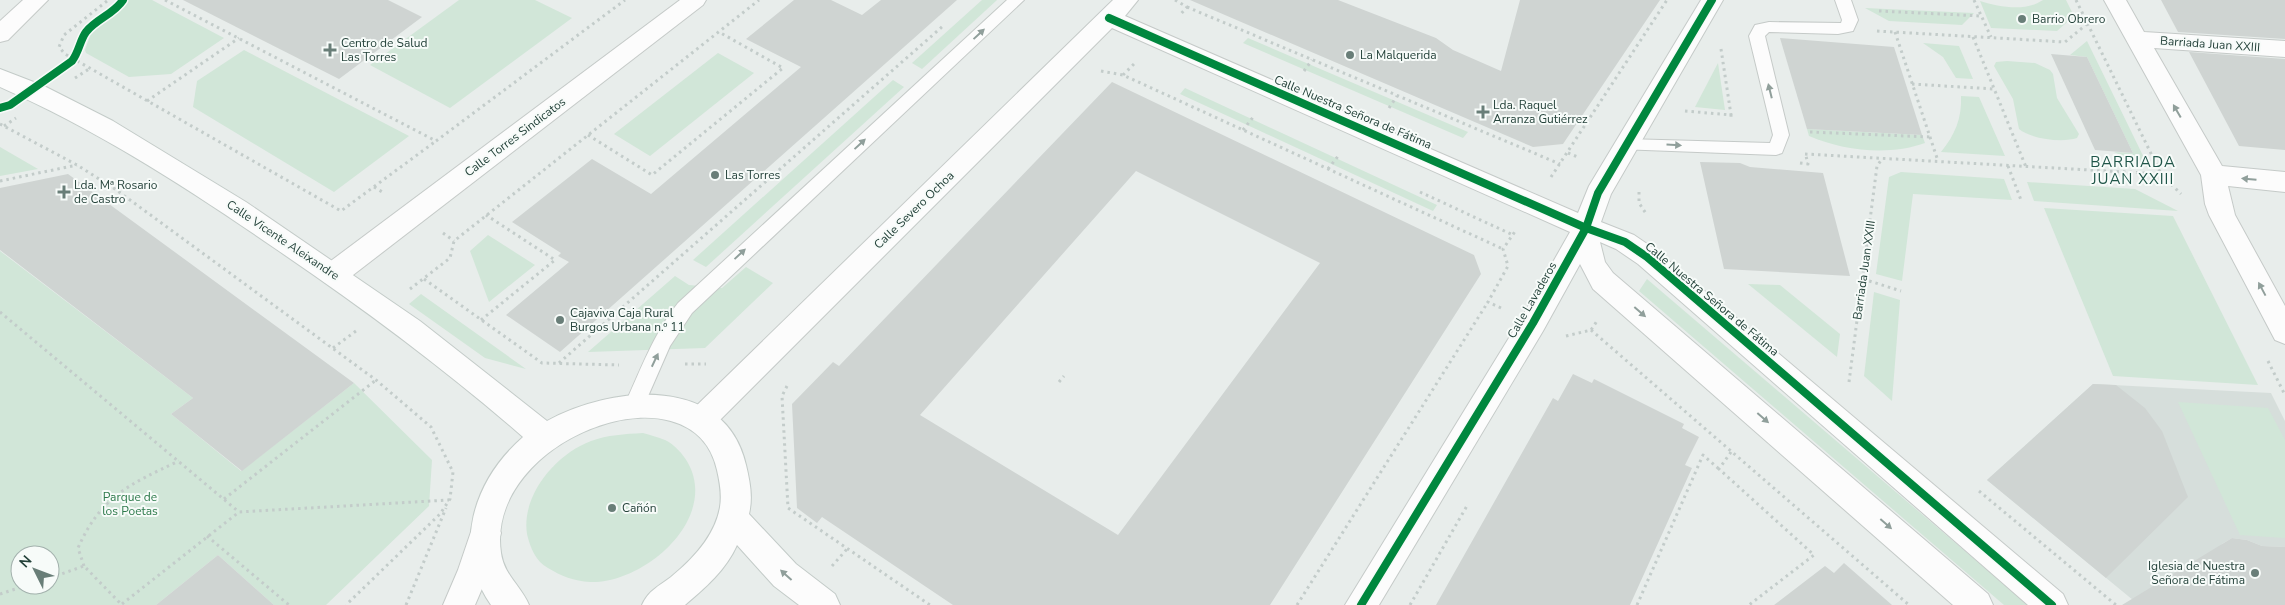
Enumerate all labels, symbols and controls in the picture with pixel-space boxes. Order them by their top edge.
place label: Barrio Obrero [2032,11,2106,27]
marker: Barrio Obrero [2016,13,2028,25]
one-way arrow [973,28,985,40]
street label: Barriada Juan XXIII [2159,33,2261,55]
place label: Centro de Salud Las Torres [341,35,428,65]
marker: Centro de Salud Las Torres [323,43,337,57]
place label: La Malquerida [1360,47,1437,63]
marker: La Malquerida [1344,49,1356,61]
street label: Calle Nuestra Señora de Fátima [1272,71,1434,153]
one-way arrow [1766,84,1774,99]
street label: Calle Torres Sindicatos [461,94,569,180]
place label: Lda. Raquel Arranza Gutiérrez [1493,97,1588,127]
one-way arrow [2173,103,2181,118]
marker: Lda. Raquel Arranza Gutiérrez [1477,106,1489,118]
one-way arrow [853,138,865,150]
one-way arrow [1666,141,1682,149]
district label: BARRIADA JUAN XXIII [2090,152,2176,189]
place label: Las Torres [725,167,781,183]
street label: Calle Severo Ochoa [870,168,958,252]
marker: Las Torres [709,169,721,181]
one-way arrow [2241,174,2257,182]
place label: Lda. Mª Rosario de Castro [74,177,158,207]
marker: Lda. Mª Rosario de Castro [58,186,70,198]
street label: Calle Vicente Aleixandre [224,196,342,284]
street label: Barriada Juan XXIII [1849,219,1879,321]
street label: Calle Nuestra Señora de Fátima [1642,238,1782,360]
one-way arrow [734,248,746,260]
street label: Calle Lavaderos [1504,259,1561,341]
one-way arrow [2258,282,2266,296]
place label: Cajaviva Caja Rural Burgos Urbana n.º 11 [570,305,685,335]
one-way arrow [1633,307,1646,318]
marker: Cajaviva Caja Rural Burgos Urbana n.º 11 [554,314,566,326]
one-way arrow [651,353,659,367]
one-way arrow [1756,413,1769,424]
park label: Parque de los Poetas [102,489,158,519]
place label: Cañón [622,500,657,516]
marker: Cañón [606,502,618,514]
one-way arrow [1880,518,1892,530]
north arrow [10,545,60,595]
text: N [15,551,36,572]
place label: Iglesia de Nuestra Señora de Fátima [2148,558,2245,588]
marker: Iglesia de Nuestra Señora de Fátima [2249,567,2261,579]
one-way arrow [779,570,792,581]

